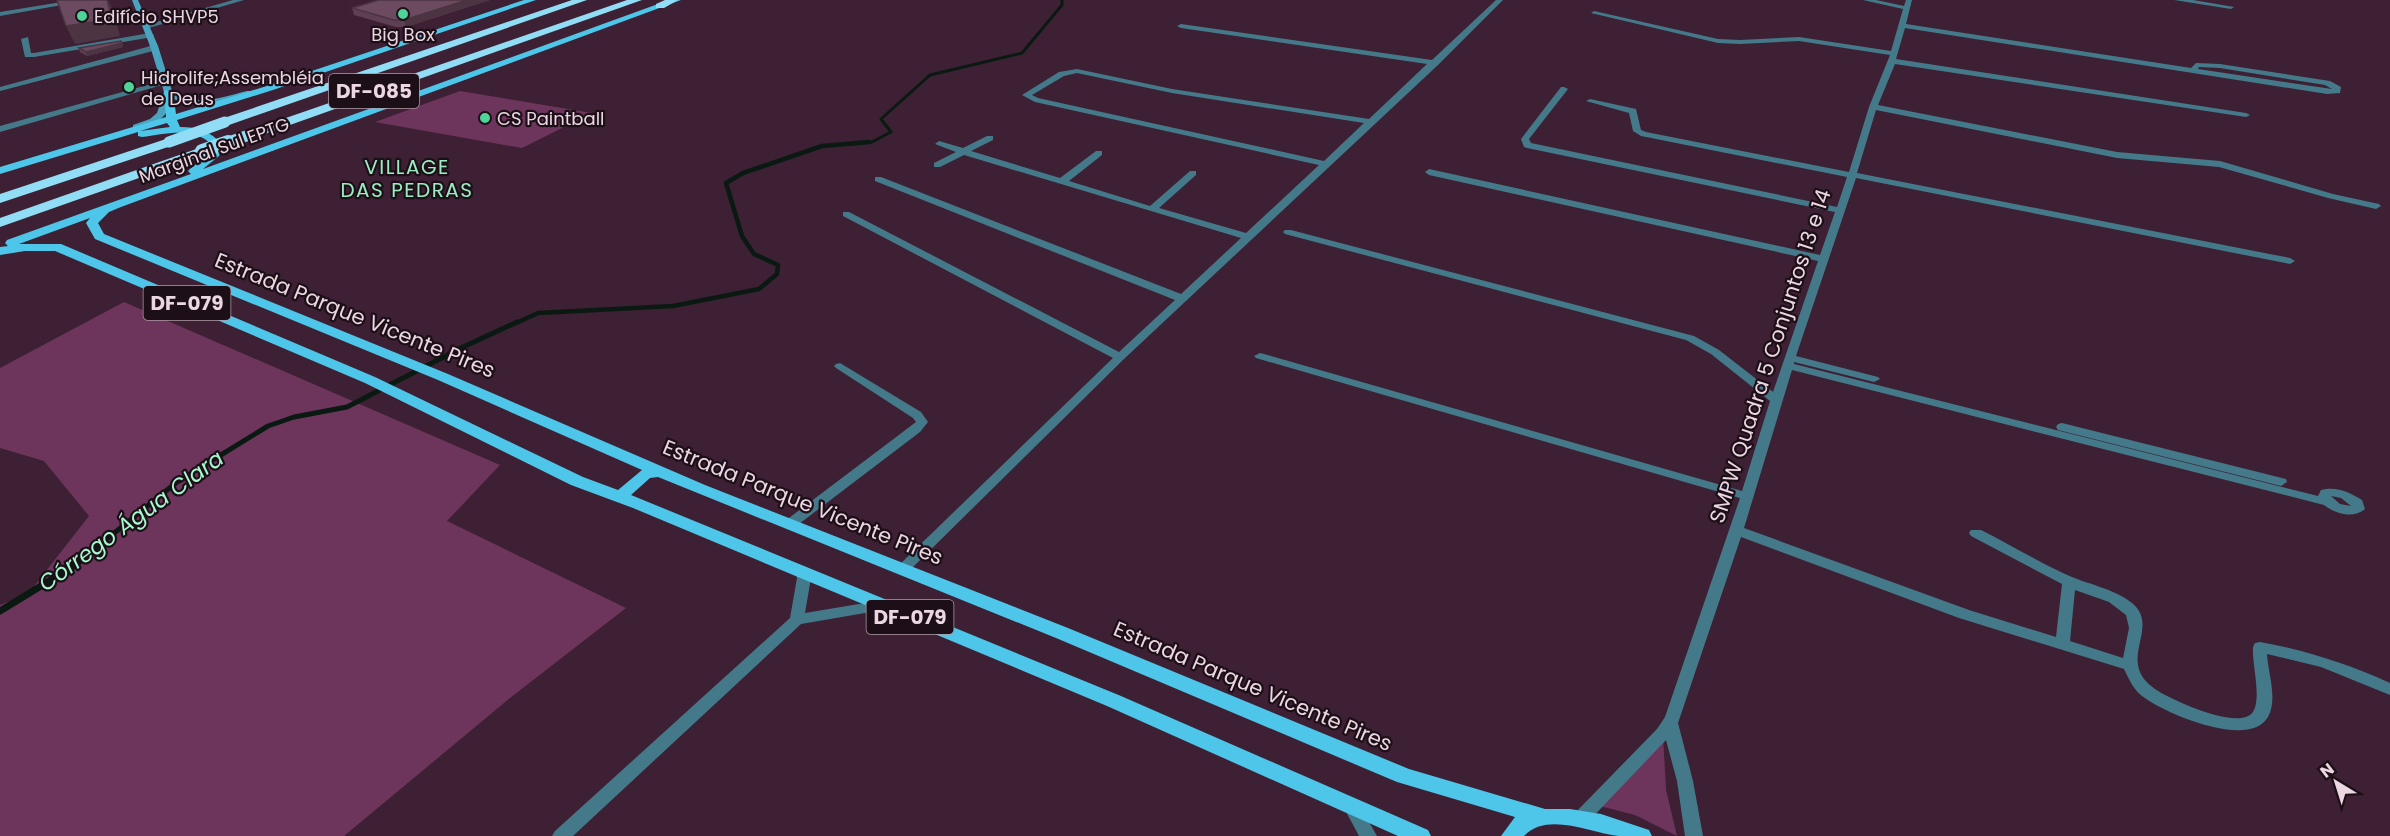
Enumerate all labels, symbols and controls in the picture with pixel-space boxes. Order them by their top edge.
place label: Edifício SHVP5 [94,4,219,29]
marker: Big Box [396,7,410,21]
marker: Edifício SHVP5 [75,9,89,23]
place label: Big Box [371,22,435,47]
place label: Hidrolife;Assembléia de Deus [141,65,324,111]
road number: DF-085 [329,74,419,108]
marker: Hidrolife;Assembléia de Deus [122,80,136,94]
place label: CS Paintball [497,106,605,131]
street label: Marginal Sul EPTG [135,111,293,189]
marker: CS Paintball [478,111,492,125]
district label: VILLAGE DAS PEDRAS [340,153,474,204]
street label: SMPW Quadra 5 Conjuntos 13 e 14 [1702,185,1838,527]
street label: Estrada Parque Vicente Pires [211,245,499,385]
road number: DF-079 [144,286,231,320]
street label: Estrada Parque Vicente Pires [659,432,947,572]
water label: Córrego Água Clara [32,443,230,599]
road number: DF-079 [866,600,954,634]
street label: Estrada Parque Vicente Pires [1109,614,1397,758]
north arrow [2306,752,2366,812]
text: N [2315,758,2339,783]

